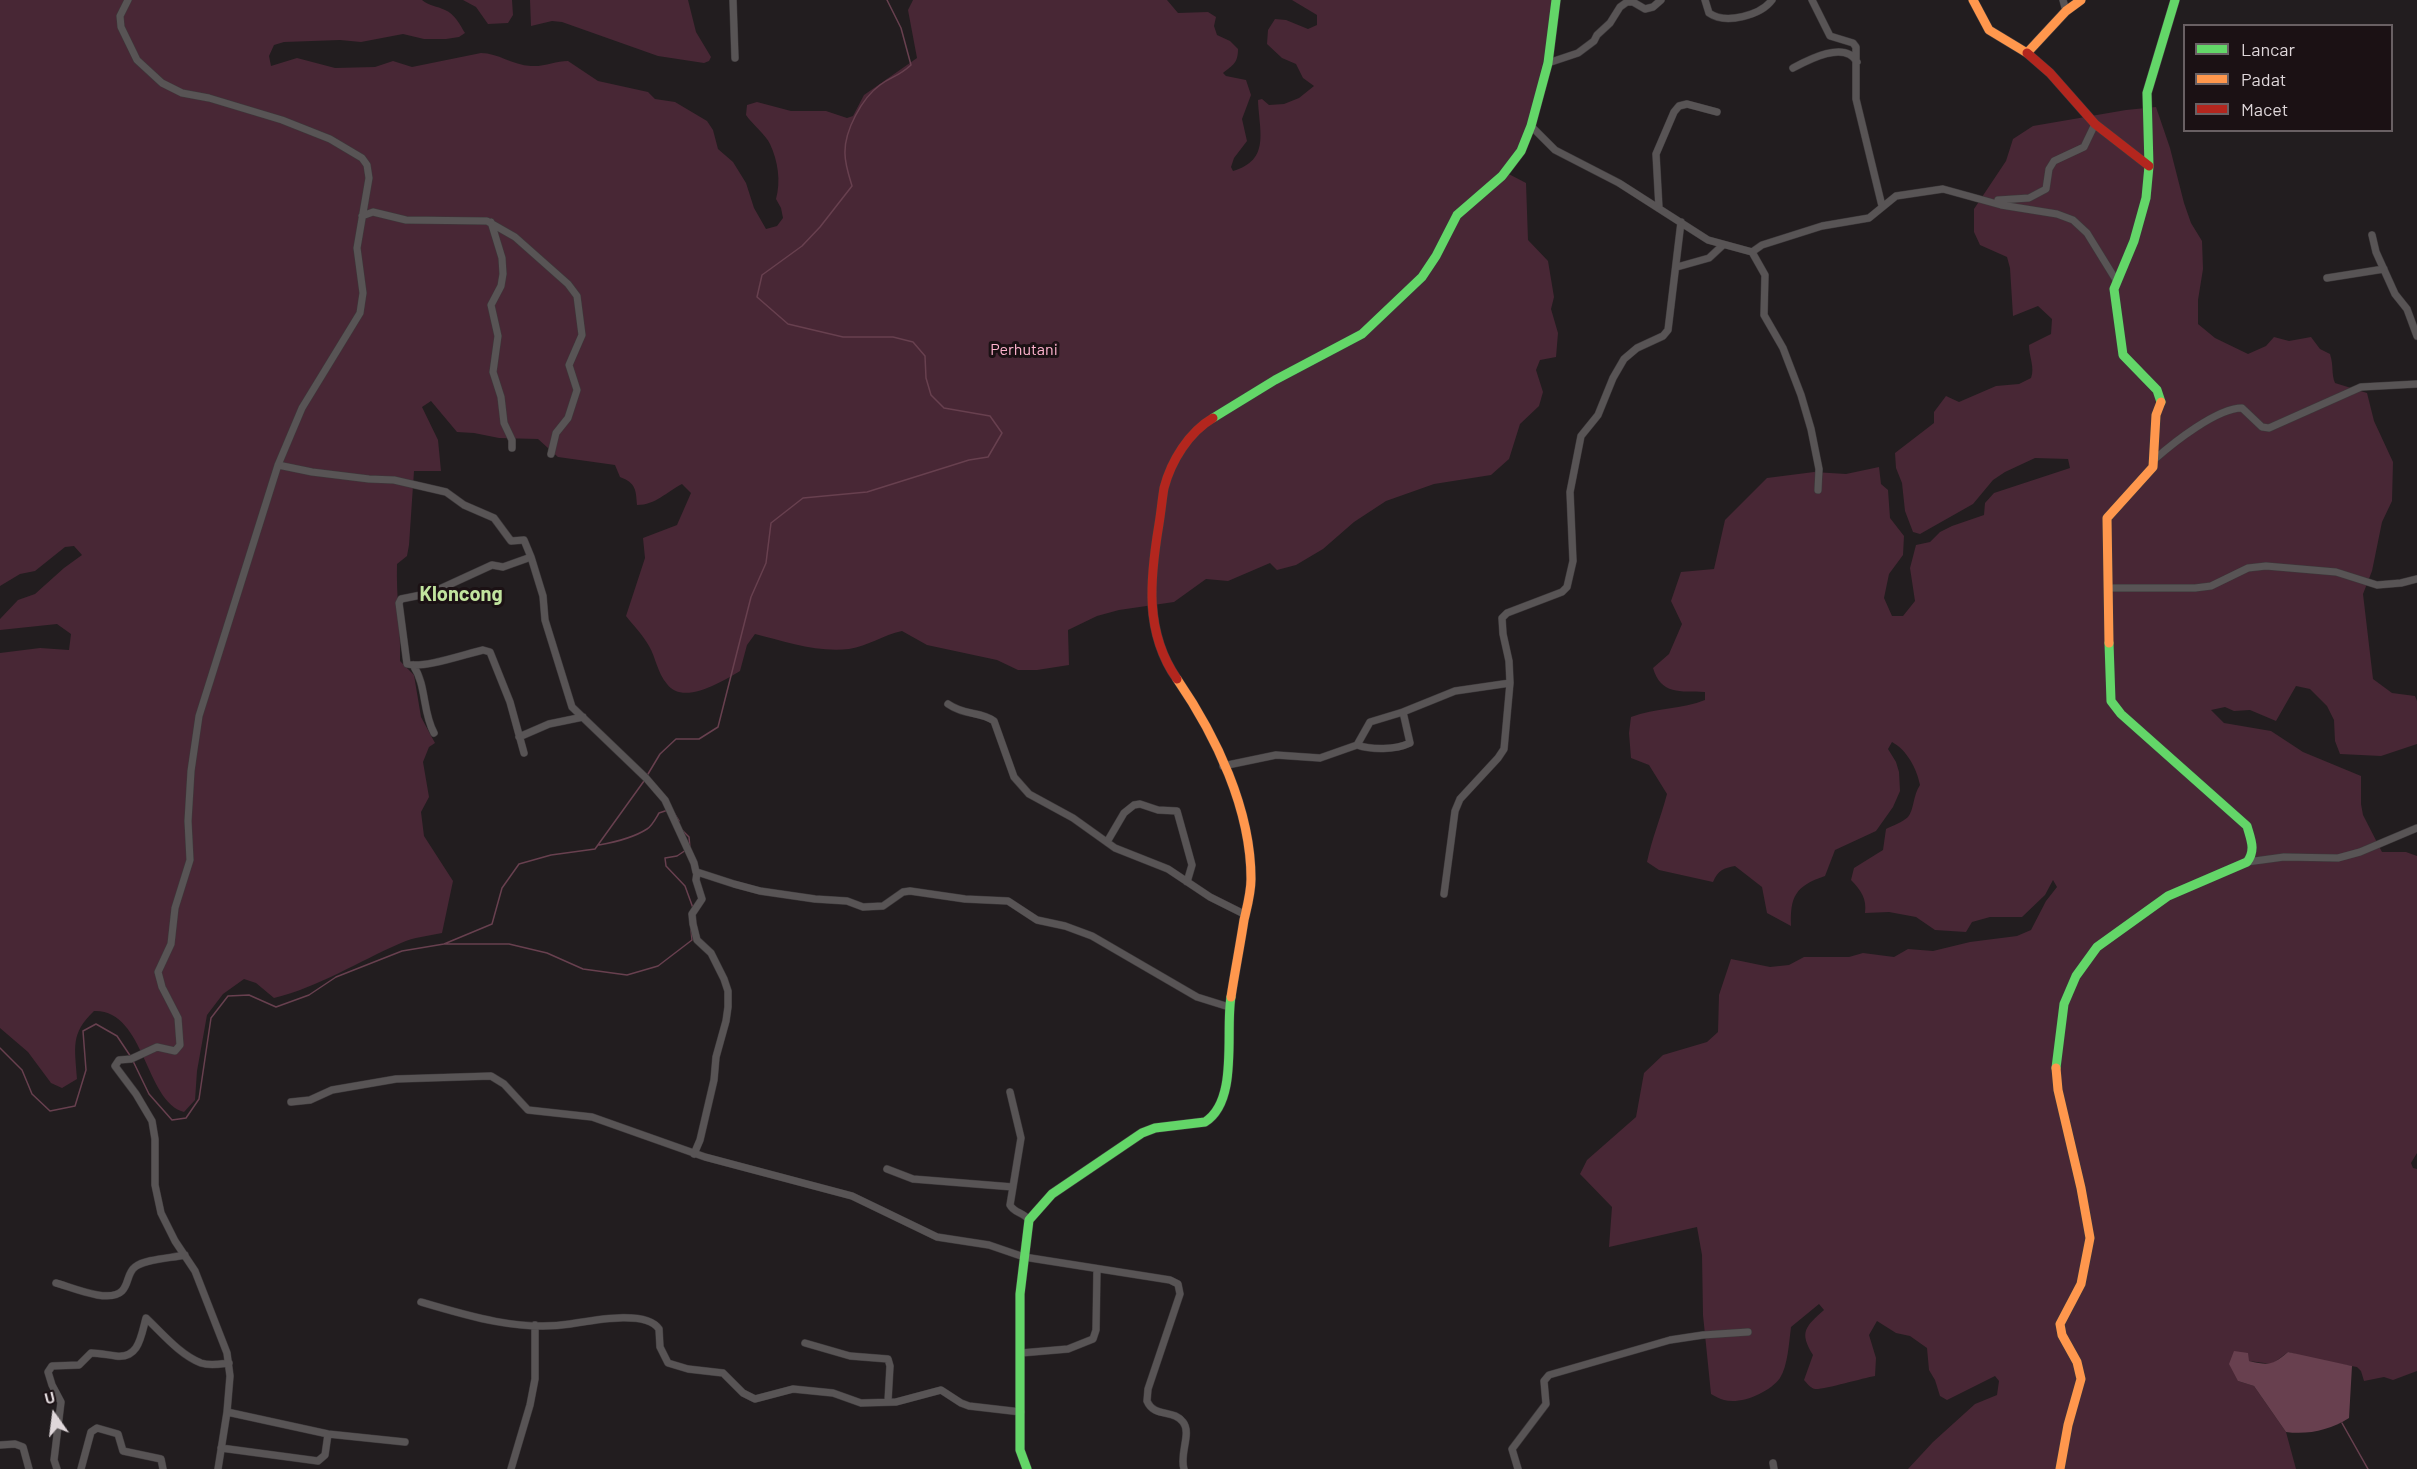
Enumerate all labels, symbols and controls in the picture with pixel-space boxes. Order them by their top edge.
legend [2183,24,2393,132]
text: Lancar [2241,38,2295,60]
text: Padat [2241,68,2286,90]
text: Macet [2241,98,2288,120]
park label: Perhutani [990,340,1058,360]
district label: Kloncong [419,582,503,606]
north arrow [24,1385,84,1445]
text: U [42,1387,57,1407]

